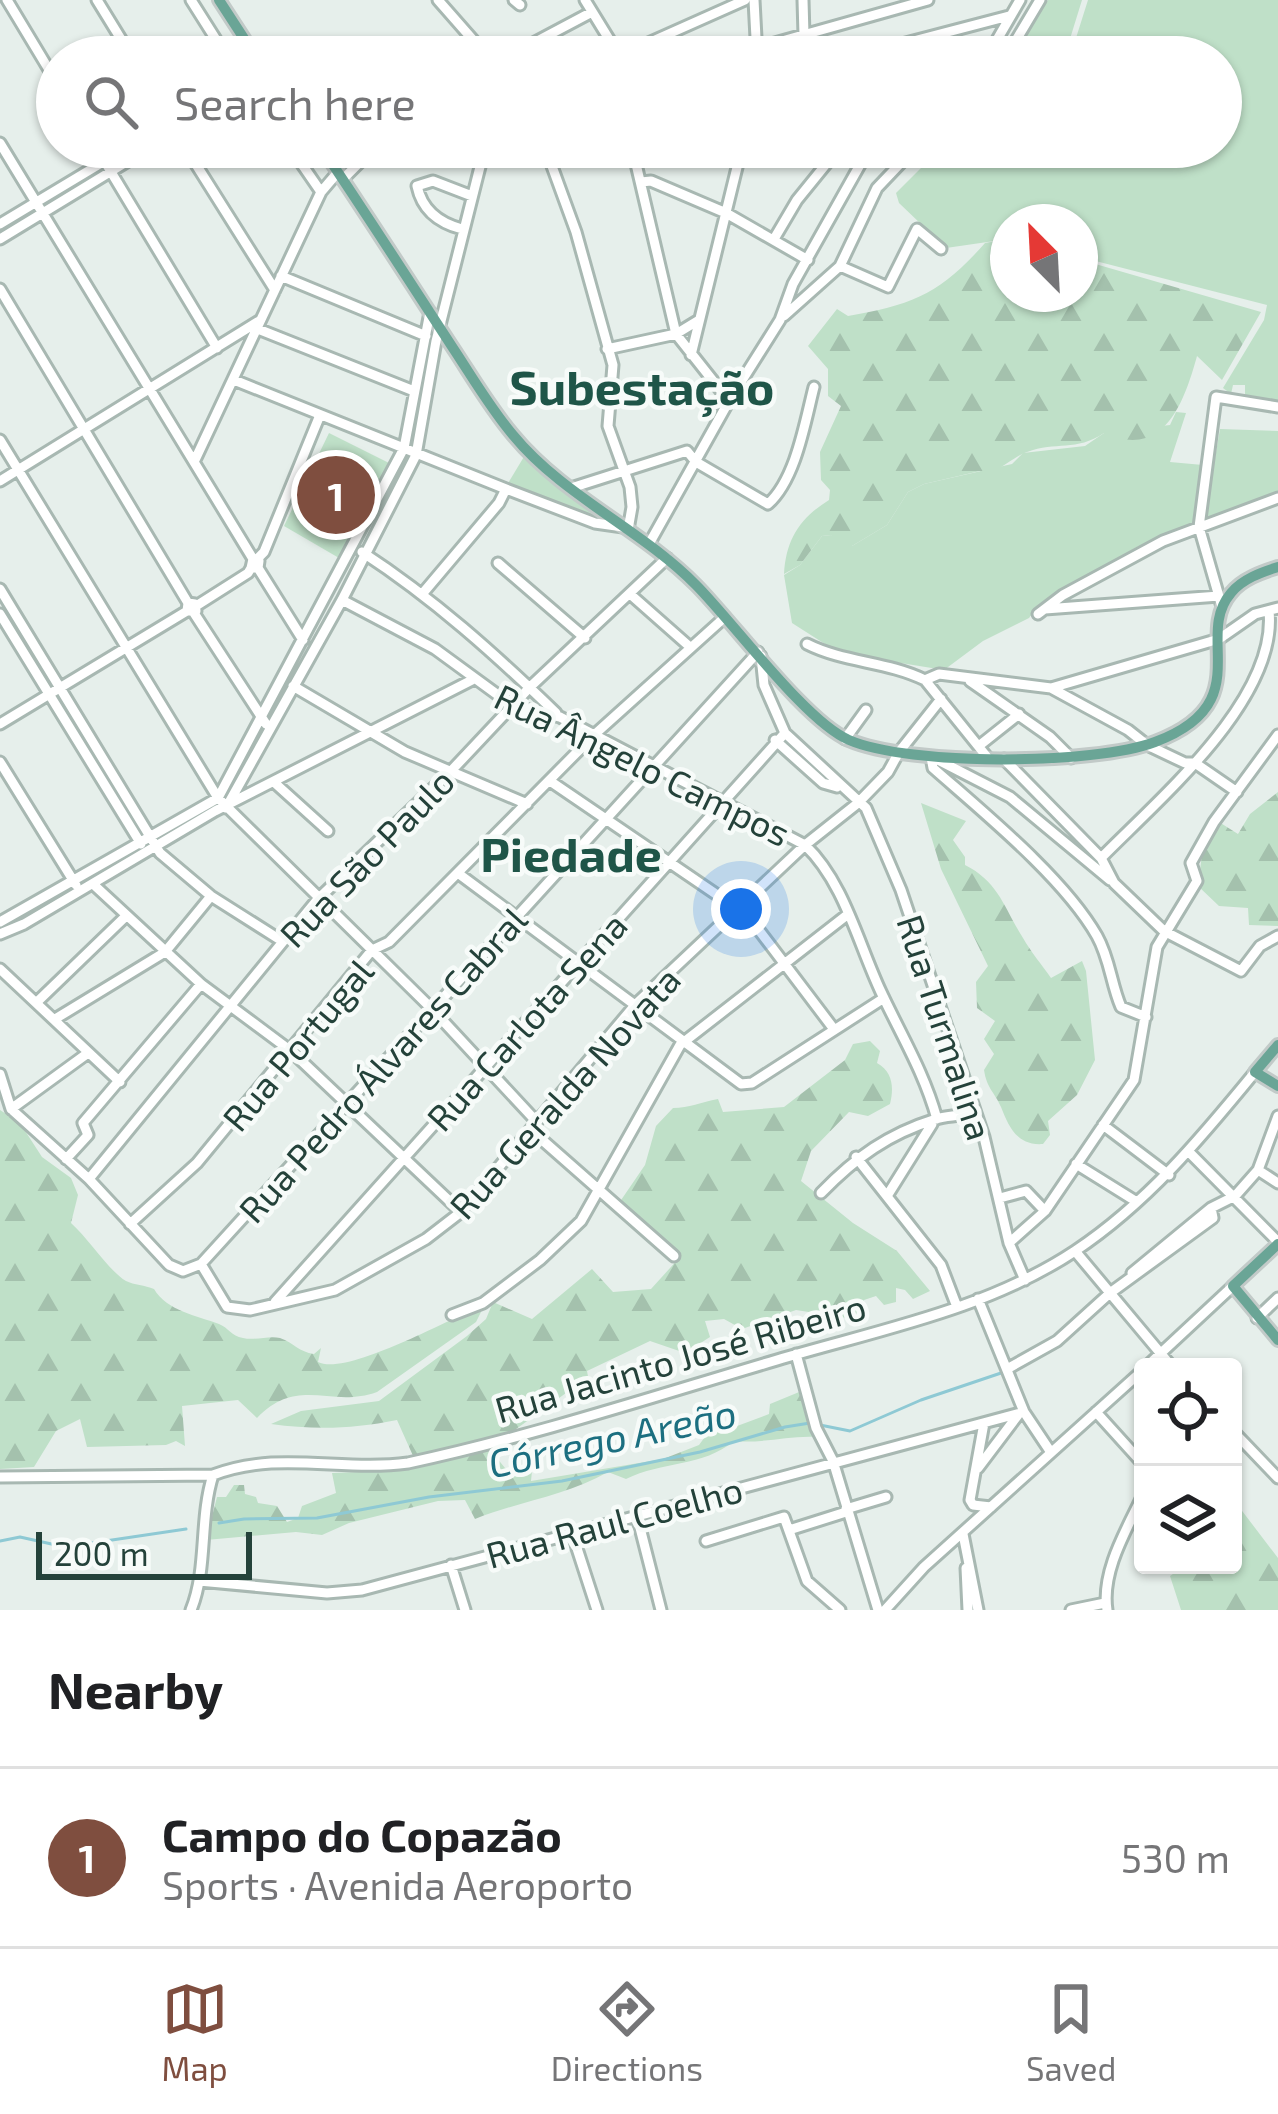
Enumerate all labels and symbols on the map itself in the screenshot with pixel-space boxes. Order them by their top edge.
north arrow [990,204,1098,312]
district label: Subestação [510,357,774,418]
pin: 1 [297,450,375,540]
street label: Rua Ângelo Campos [488,674,798,854]
street label: Rua São Paulo [270,759,462,955]
district label: Piedade [480,824,662,882]
your location [711,879,771,939]
street label: Rua Pedro Álvares Cabral [229,897,535,1231]
street label: Rua Carlota Sena [417,903,635,1139]
street label: Rua Turmalina [889,909,1003,1145]
street label: Rua Portugal [213,949,382,1139]
street label: Rua Geralda Novata [440,957,688,1227]
street label: Rua Jacinto José Ribeiro [490,1283,870,1431]
water label: Córrego Areão [484,1388,740,1486]
street label: Rua Raul Coelho [481,1466,747,1576]
scale bar [36,1526,252,1579]

